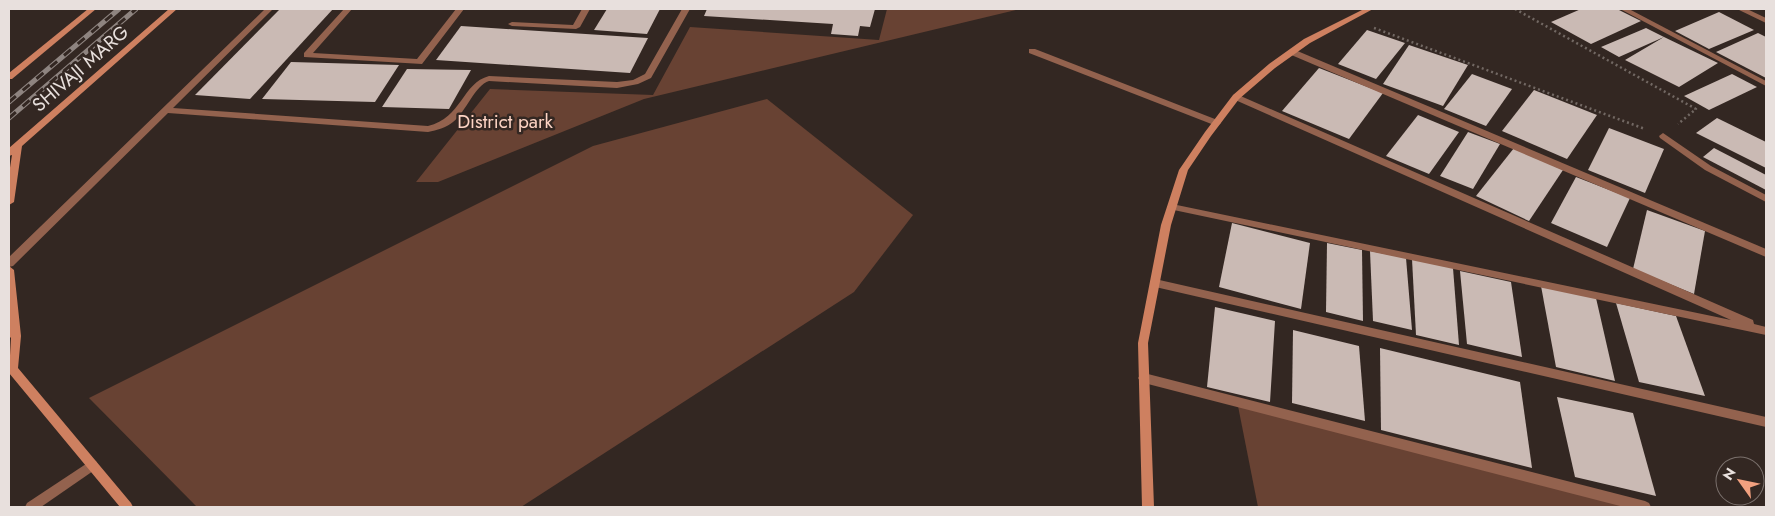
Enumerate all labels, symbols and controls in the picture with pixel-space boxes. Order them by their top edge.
street label: SHIVAJI MARG [26,19,134,118]
park label: District park [457,108,553,135]
north arrow [1715,456,1765,506]
text: N [1718,464,1741,484]

